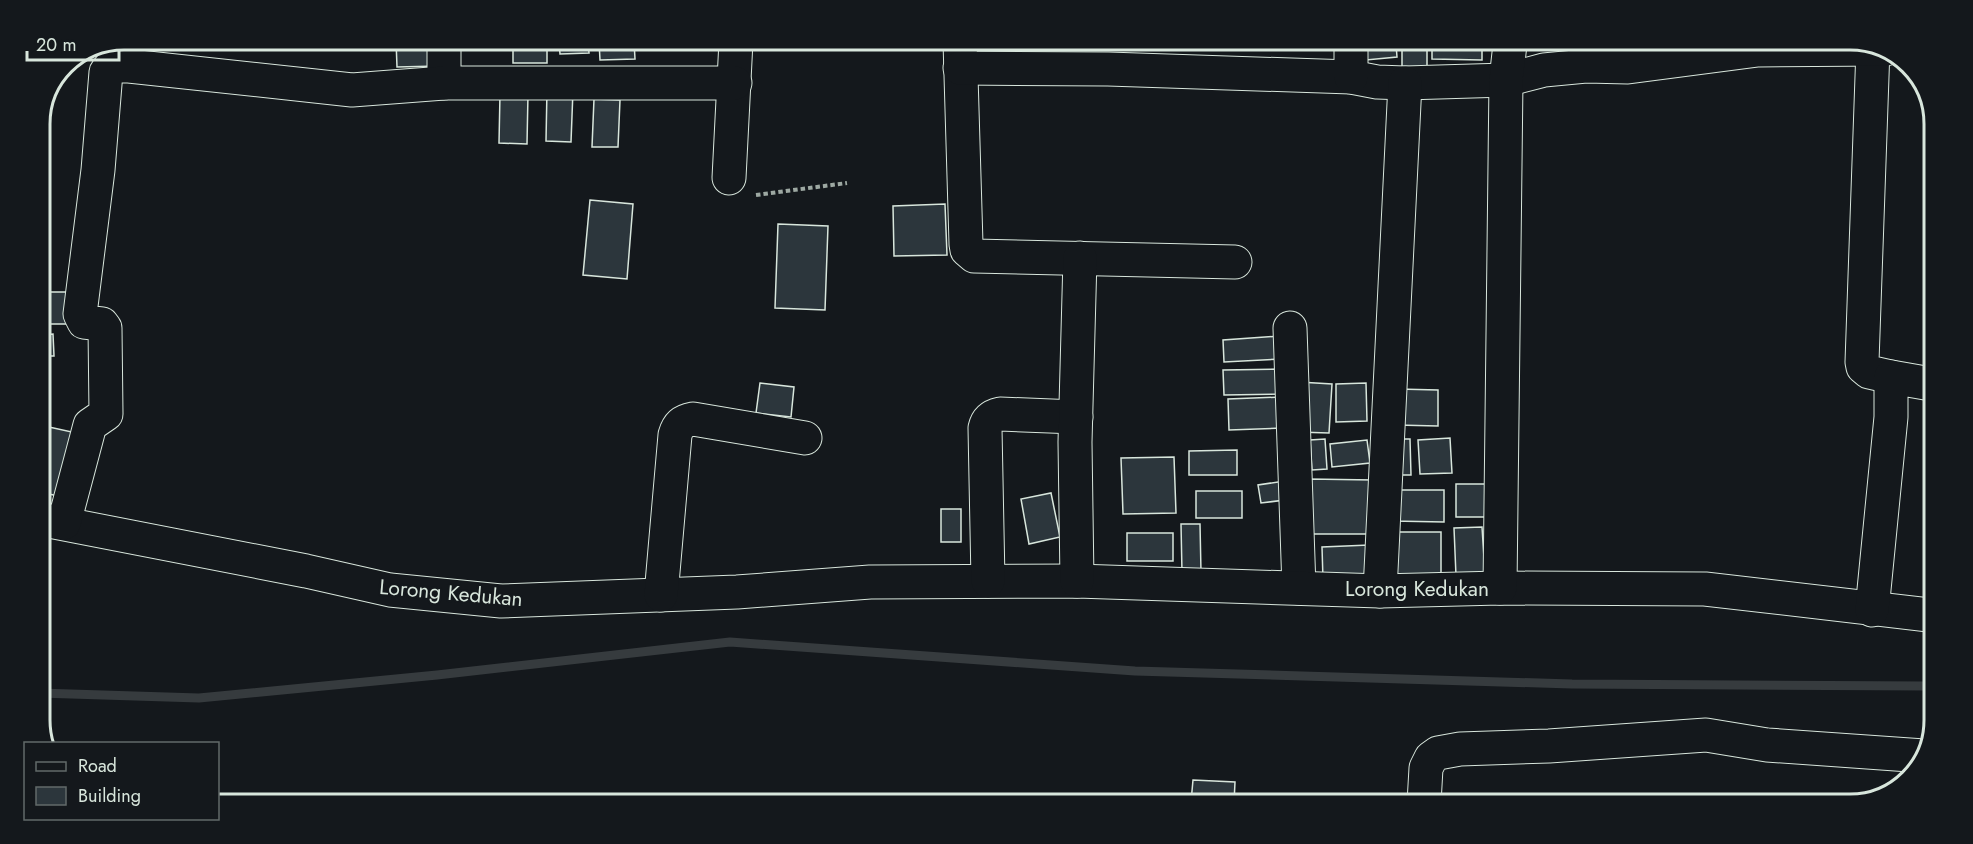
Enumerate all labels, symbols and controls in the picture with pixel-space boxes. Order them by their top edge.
scale bar [27,24,118,62]
text: 20 m [36,32,76,58]
street label: Lorong Kedukan [378,572,524,614]
street label: Lorong Kedukan [1345,574,1489,604]
legend [24,742,219,820]
text: Road [78,753,117,779]
text: Building [78,783,141,809]

